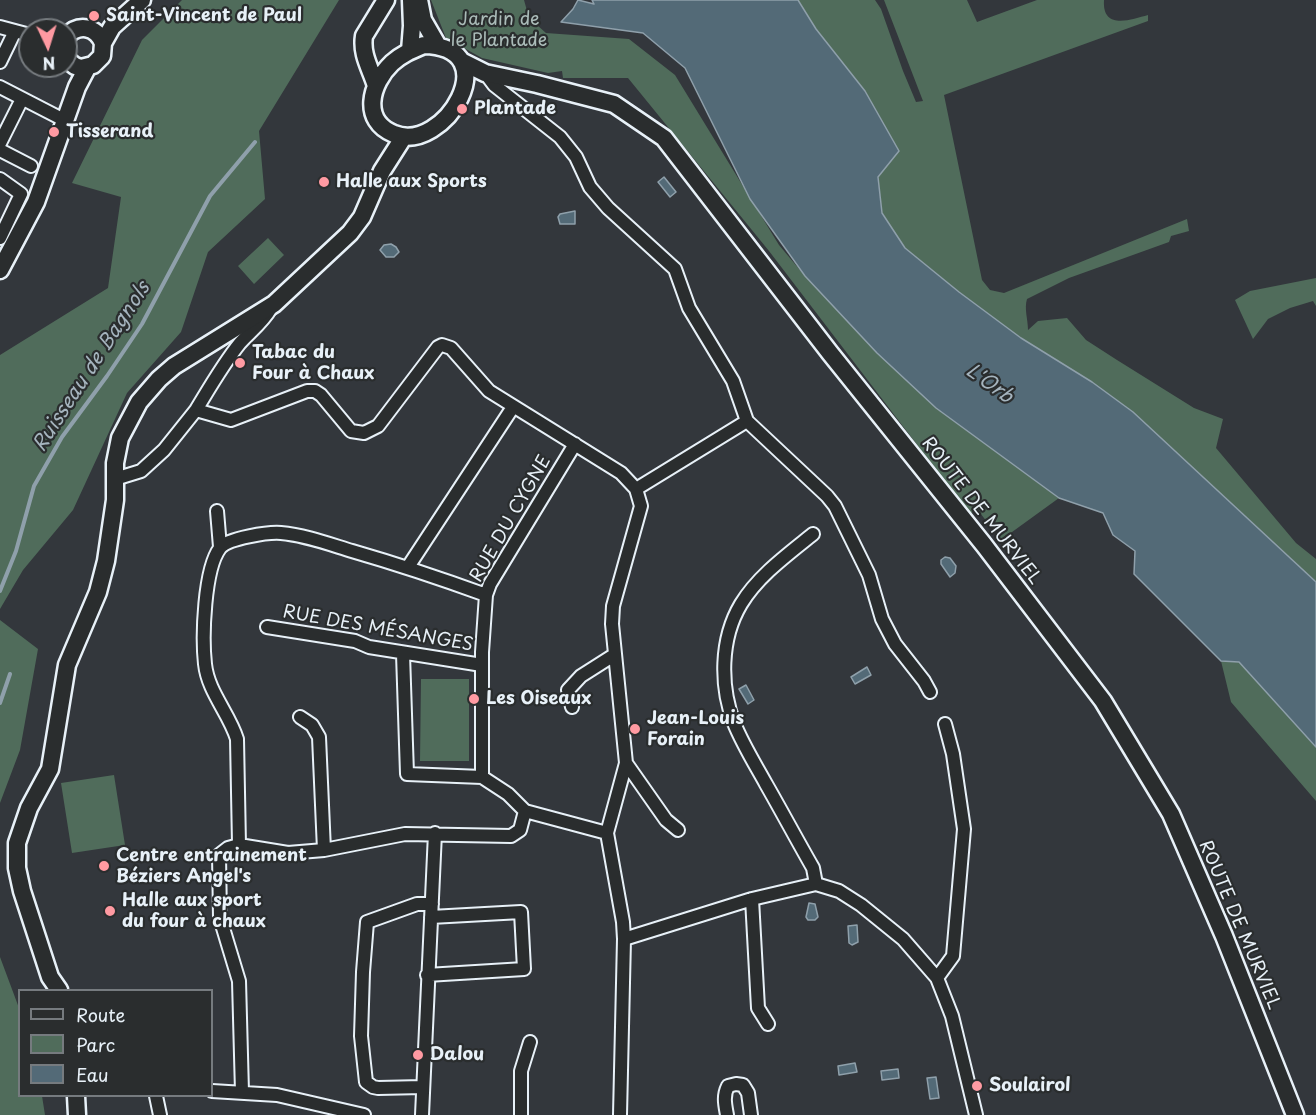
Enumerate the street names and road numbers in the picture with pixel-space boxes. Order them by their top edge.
street label: ROUTE DE MURVIEL [917,433,1045,589]
street label: RUE DU CYGNE [466,452,556,586]
street label: RUE DES MÉSANGES [281,602,475,656]
street label: ROUTE DE MURVIEL [1194,837,1284,1013]

